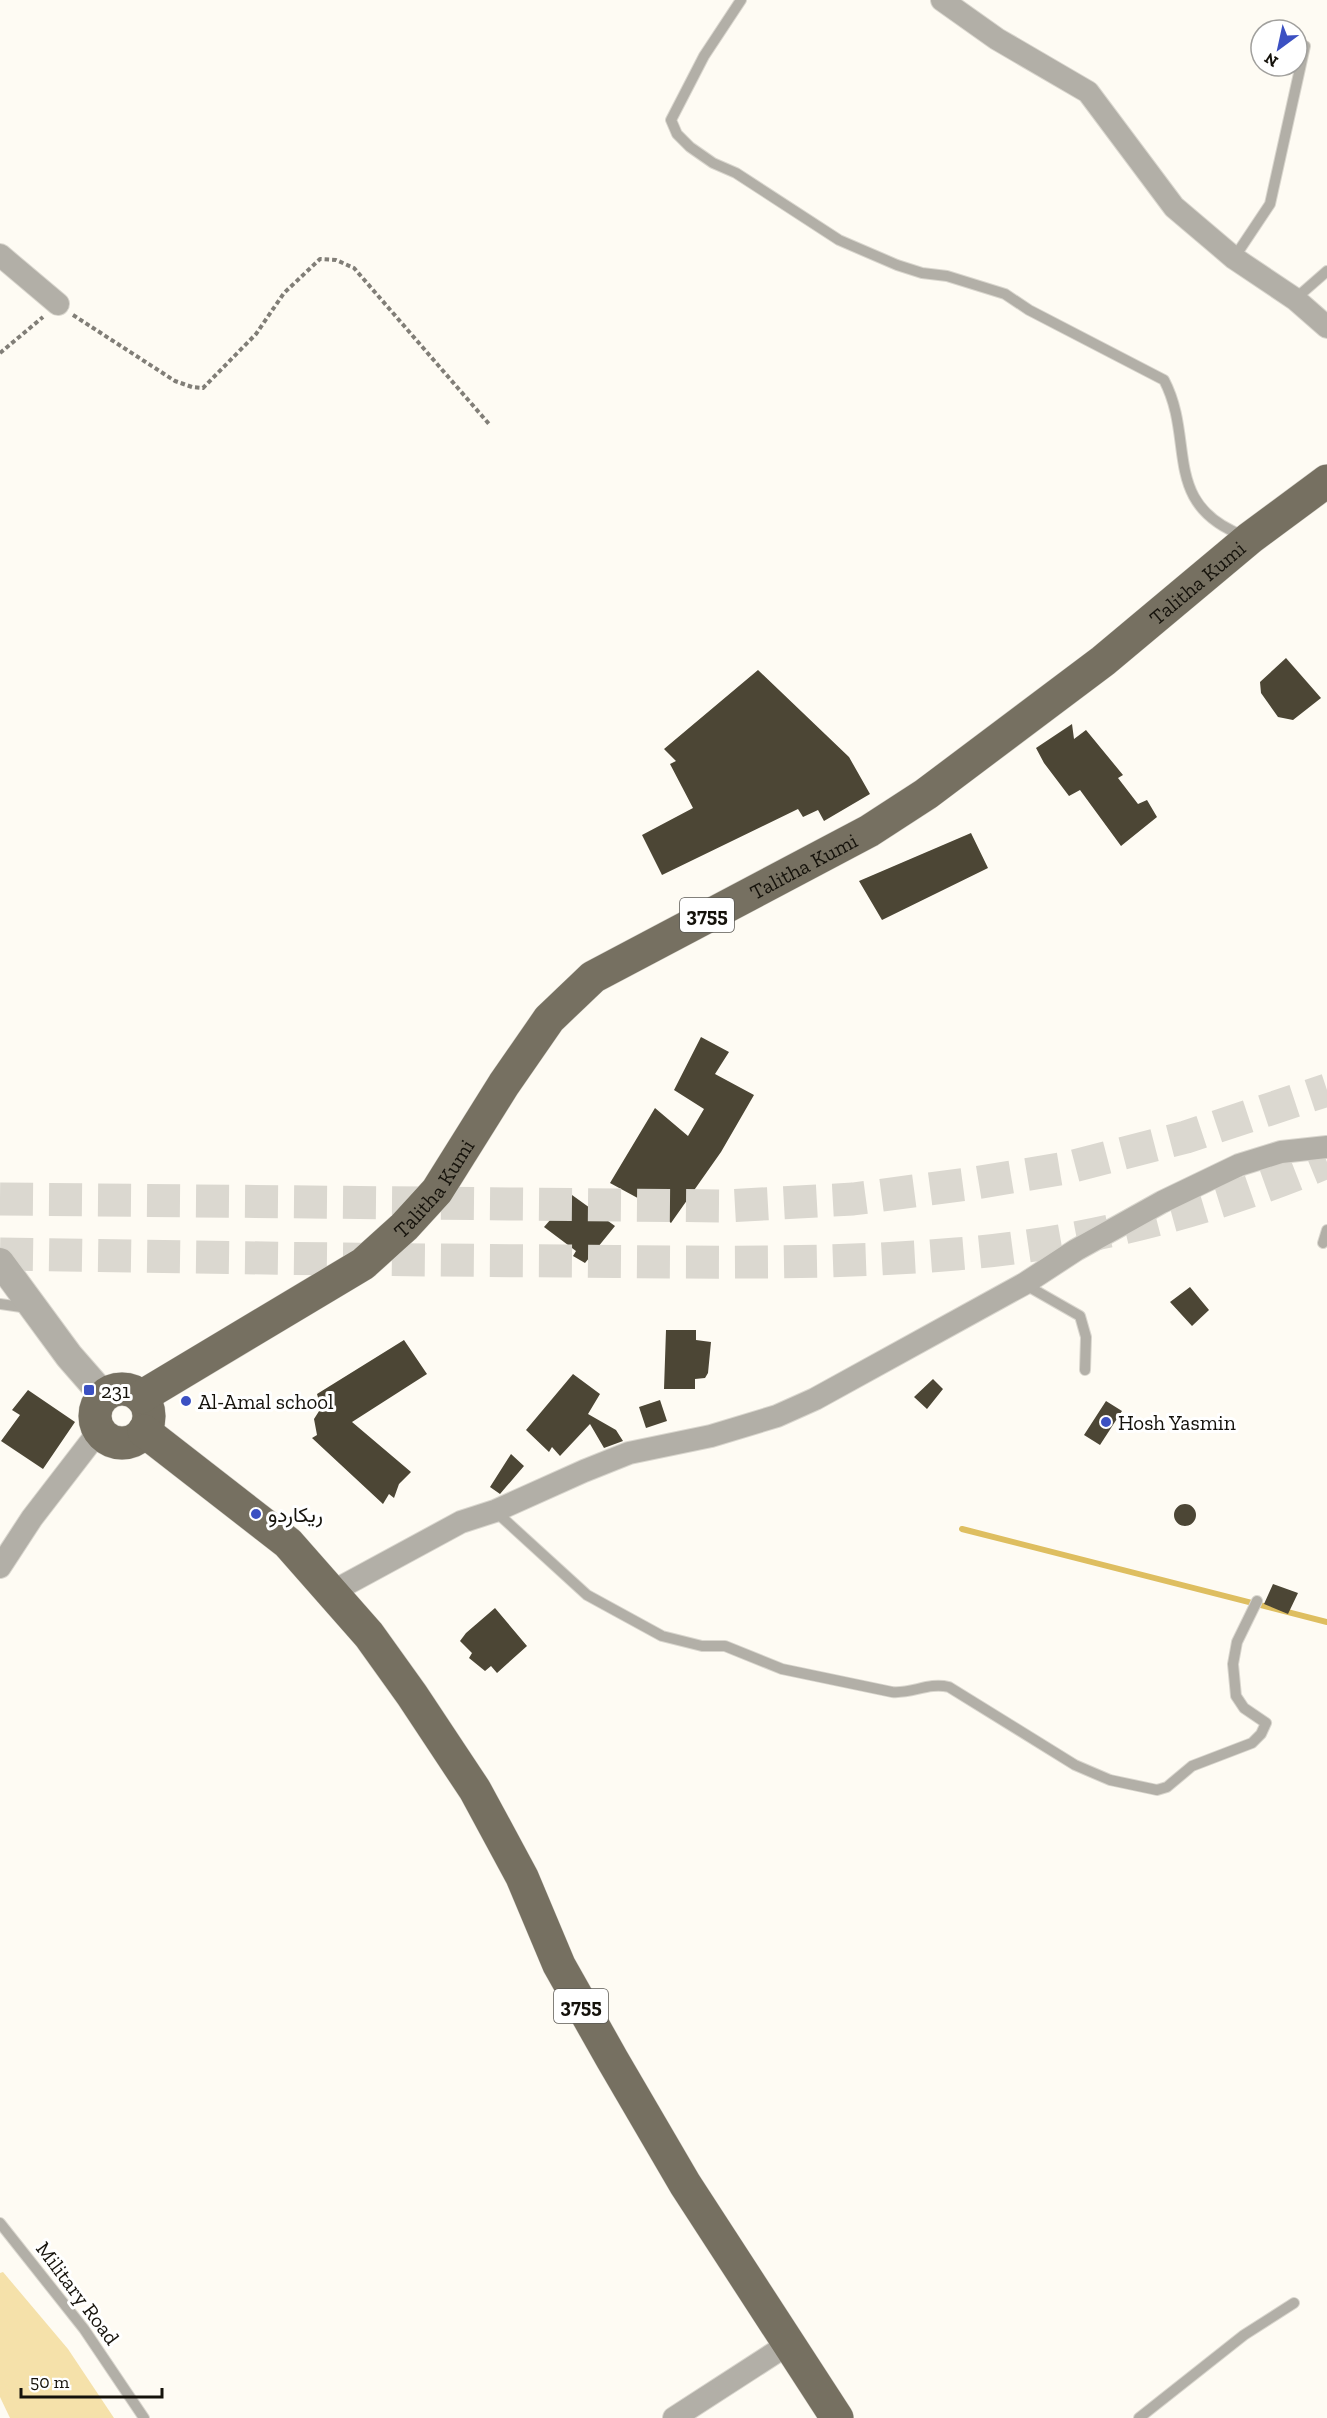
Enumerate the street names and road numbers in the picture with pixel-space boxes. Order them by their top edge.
street label: Talitha Kumi [1144,535,1250,630]
street label: Talitha Kumi [746,827,861,904]
road number: 3755 [680,898,734,932]
street label: Talitha Kumi [388,1134,479,1243]
road number: 3755 [554,1989,608,2023]
street label: Military Road [31,2236,125,2350]

